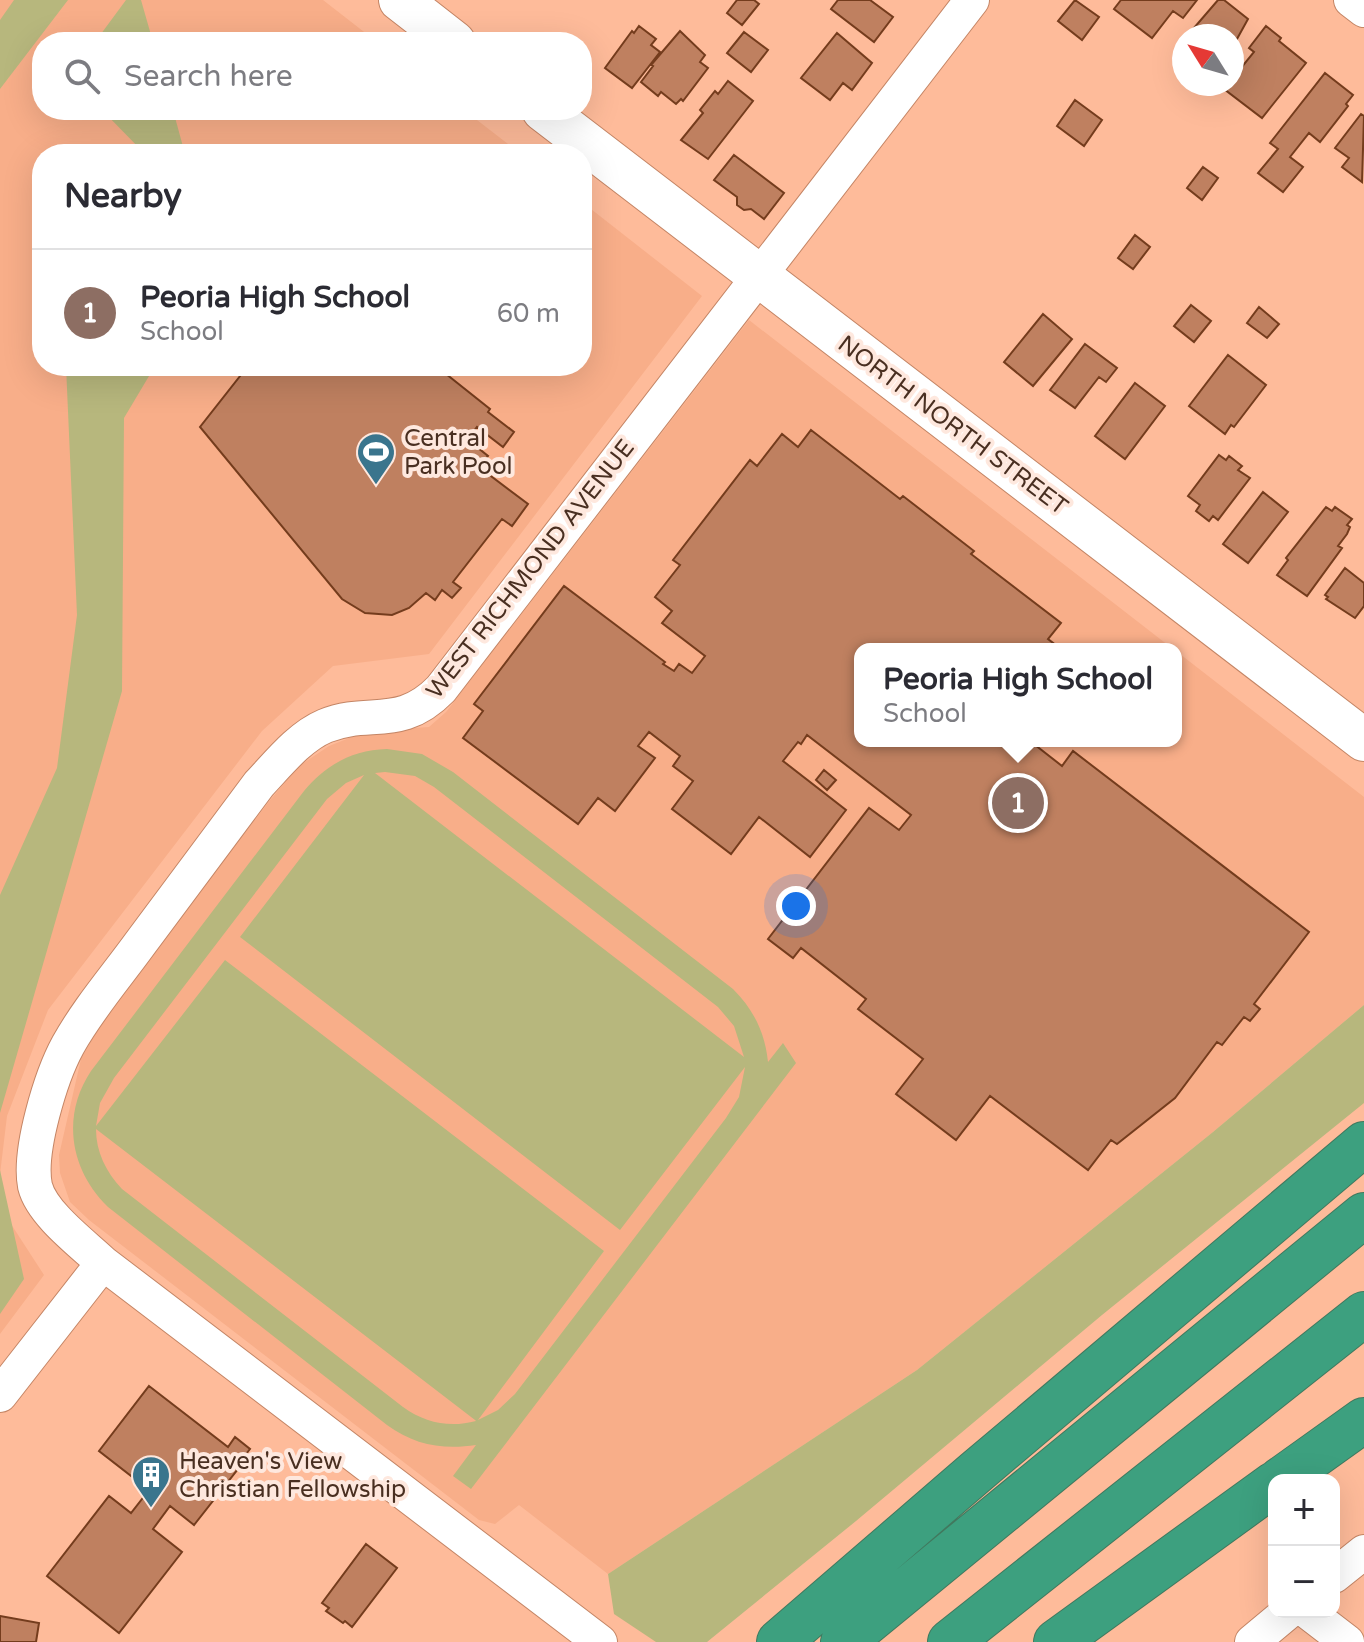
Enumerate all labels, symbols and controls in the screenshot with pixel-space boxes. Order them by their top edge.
north arrow [1172,24,1244,96]
search box [32,32,592,120]
icon: search [60,54,104,98]
text: Search here [124,58,293,95]
text: Nearby [64,176,182,217]
text: Peoria High School [140,279,410,316]
text: 1 [82,298,98,329]
text: 60 m [497,298,560,329]
text: School [140,316,224,347]
street label: NORTH NORTH STREET [832,329,1074,522]
place label: Central Park Pool [404,424,512,481]
sports icon: Central Park Pool [355,431,397,486]
street label: WEST RICHMOND AVENUE [420,434,641,705]
popup [854,643,1182,747]
text: Peoria High School [883,661,1153,698]
text: School [883,698,967,729]
pin: 1 [992,773,1044,833]
your location [776,886,816,926]
place label: Heaven's View Christian Fellowship [179,1447,406,1504]
building icon: Heaven's View Christian Fellowship [130,1454,172,1509]
map controls [1268,1474,1340,1618]
button: + [1268,1474,1340,1546]
button: − [1268,1546,1340,1618]

